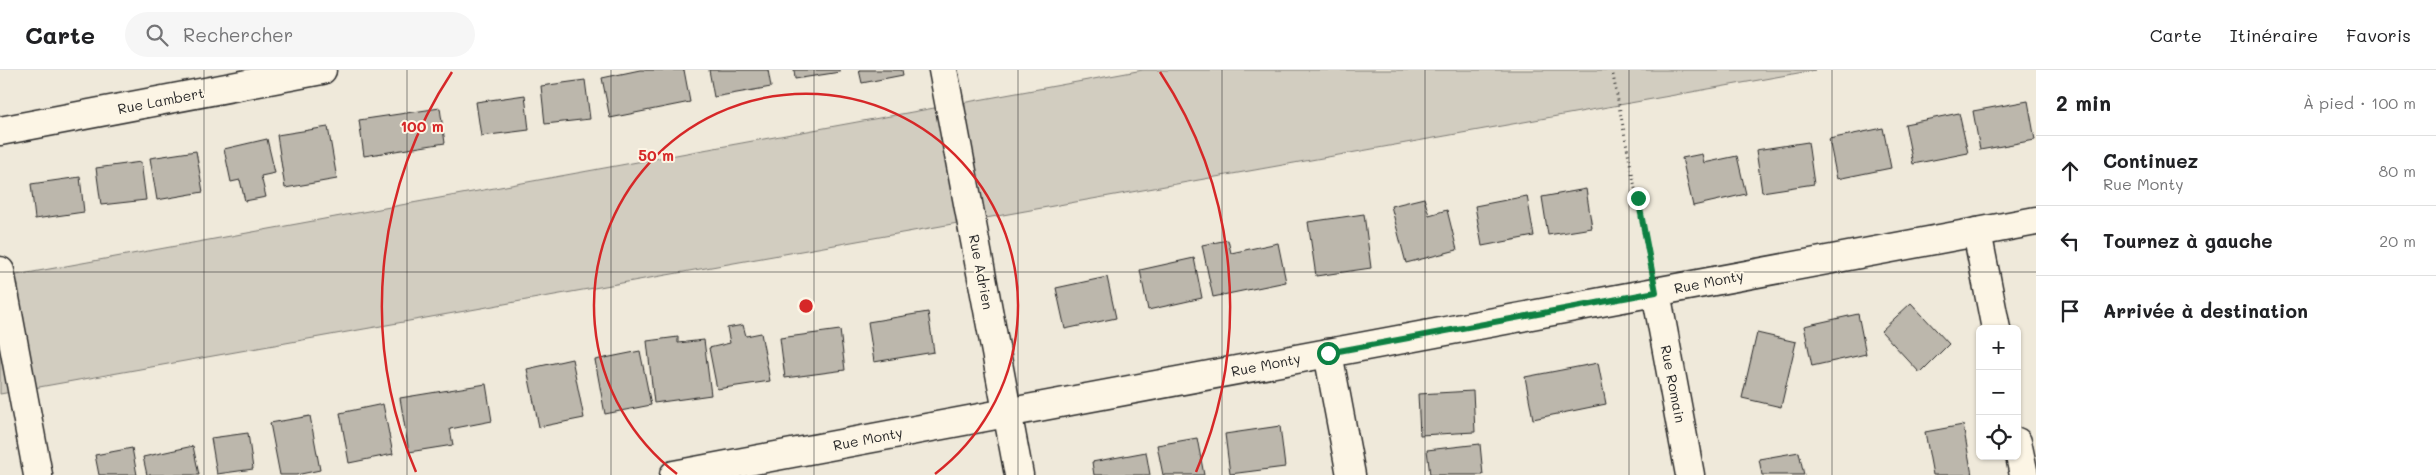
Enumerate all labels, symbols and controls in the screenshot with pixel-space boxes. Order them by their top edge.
search box [125,12,475,57]
text: Carte [25,19,95,50]
icon: search [143,21,171,49]
text: Rechercher [183,22,293,47]
text: Carte [2150,23,2202,47]
text: Itinéraire [2230,23,2318,47]
text: Favoris [2346,23,2411,47]
street label: Rue Lambert [116,83,206,118]
text: 2 min [2056,89,2111,116]
text: À pied · 100 m [2303,92,2416,113]
text: 100 m [400,116,444,136]
text: 50 m [638,145,674,165]
text: Continuez [2103,148,2198,173]
icon: ahead [2056,157,2084,185]
text: 80 m [2379,160,2416,181]
text: Rue Monty [2103,173,2184,194]
route end [1627,187,1650,210]
icon: left [2056,227,2084,255]
text: Tournez à gauche [2103,228,2272,253]
text: 20 m [2379,230,2416,251]
street label: Rue Adrien [965,233,998,311]
street label: Rue Monty [1673,265,1745,298]
centre of rings [797,297,815,315]
icon: arrive [2056,297,2084,325]
text: Arrivée à destination [2103,298,2308,323]
map controls [1976,325,2021,460]
button: + [1976,325,2021,370]
route start [1317,342,1340,365]
street label: Rue Romain [1657,343,1690,424]
street label: Rue Monty [1230,348,1302,381]
button: − [1976,370,2021,415]
button: locate [1976,415,2021,460]
street label: Rue Monty [832,422,904,455]

